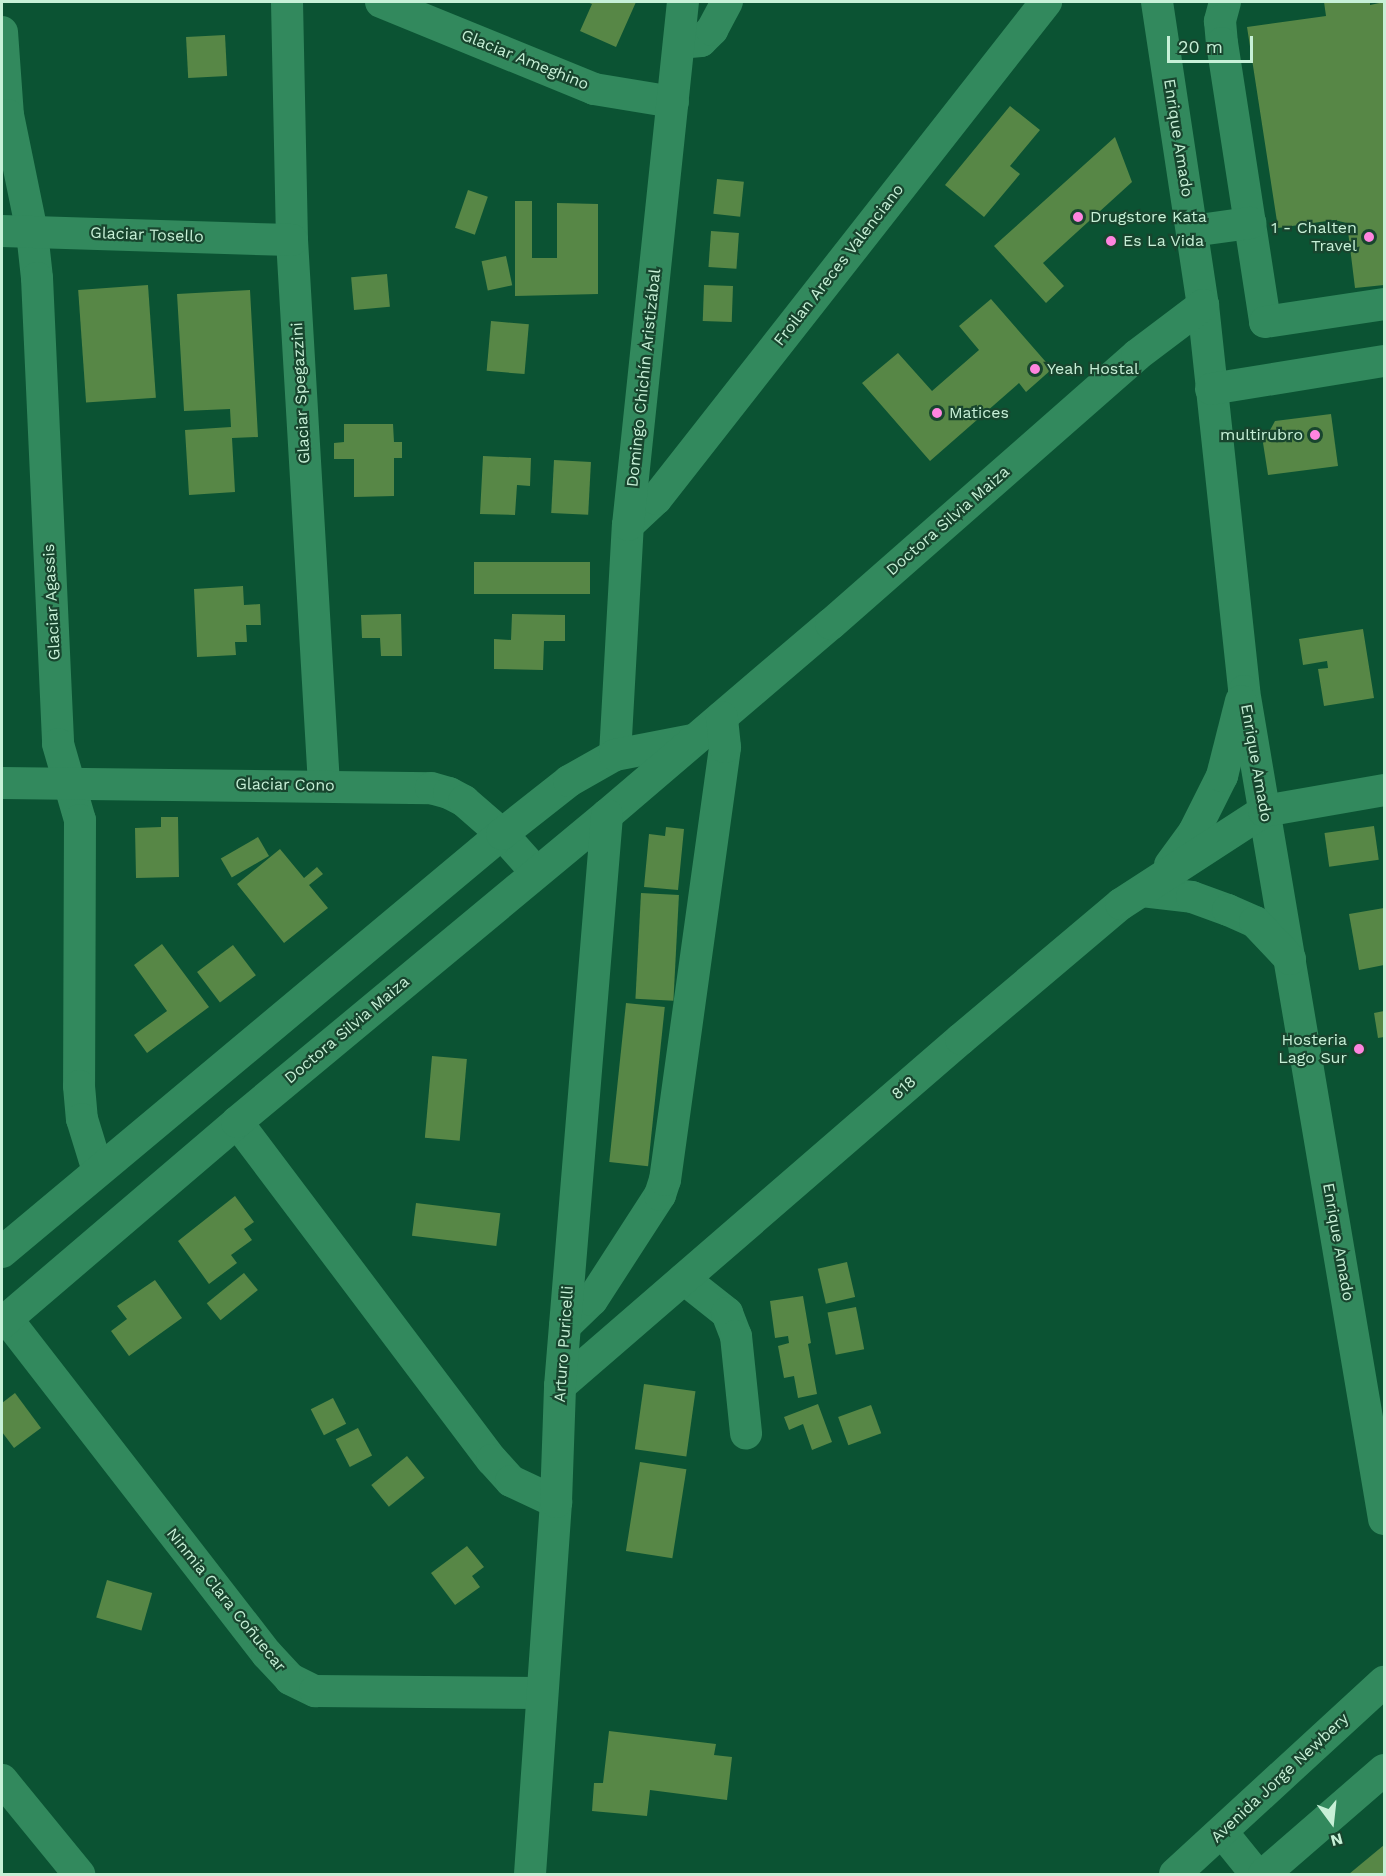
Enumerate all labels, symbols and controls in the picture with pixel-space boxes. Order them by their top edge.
scale bar [1170,24,1256,62]
street label: Glaciar Ameghino [458,25,592,95]
text: 20 m [1178,36,1223,57]
street label: Enrique Amado [1159,77,1197,199]
street label: Froilan Areces Valenciano [770,180,908,350]
place label: Drugstore Kata [1090,207,1207,227]
marker: Drugstore Kata [1071,210,1085,224]
place label: 1 - Chalten Travel [1271,218,1357,256]
street label: Glaciar Tosello [90,223,204,247]
marker: 1 - Chalten Travel [1362,230,1376,244]
place label: Es La Vida [1123,231,1205,251]
marker: Es La Vida [1104,234,1118,248]
street label: Domingo Chichín Aristizábal [623,268,665,488]
street label: Glaciar Spegazzini [288,321,314,465]
place label: Yeah Hostal [1047,359,1139,379]
marker: Yeah Hostal [1028,362,1042,376]
place label: Matices [949,403,1009,423]
marker: Matices [930,406,944,420]
place label: multirubro [1220,425,1303,445]
marker: multirubro [1308,428,1322,442]
street label: Doctora Silvia Maiza [882,462,1014,580]
street label: Glaciar Agassis [39,543,65,661]
street label: Enrique Amado [1236,702,1276,824]
street label: Glaciar Cono [235,775,335,795]
street label: Doctora Silvia Maiza [280,972,414,1088]
place label: Hosteria Lago Sur [1278,1030,1347,1068]
marker: Hosteria Lago Sur [1352,1042,1366,1056]
street label: 818 [888,1072,920,1104]
street label: Enrique Amado [1318,1181,1358,1303]
street label: Arturo Puricelli [550,1285,578,1403]
street label: Ninmia Clara Coñuecar [162,1524,290,1676]
street label: Avenida Jorge Newbery [1207,1709,1353,1847]
north arrow [1302,1792,1362,1852]

